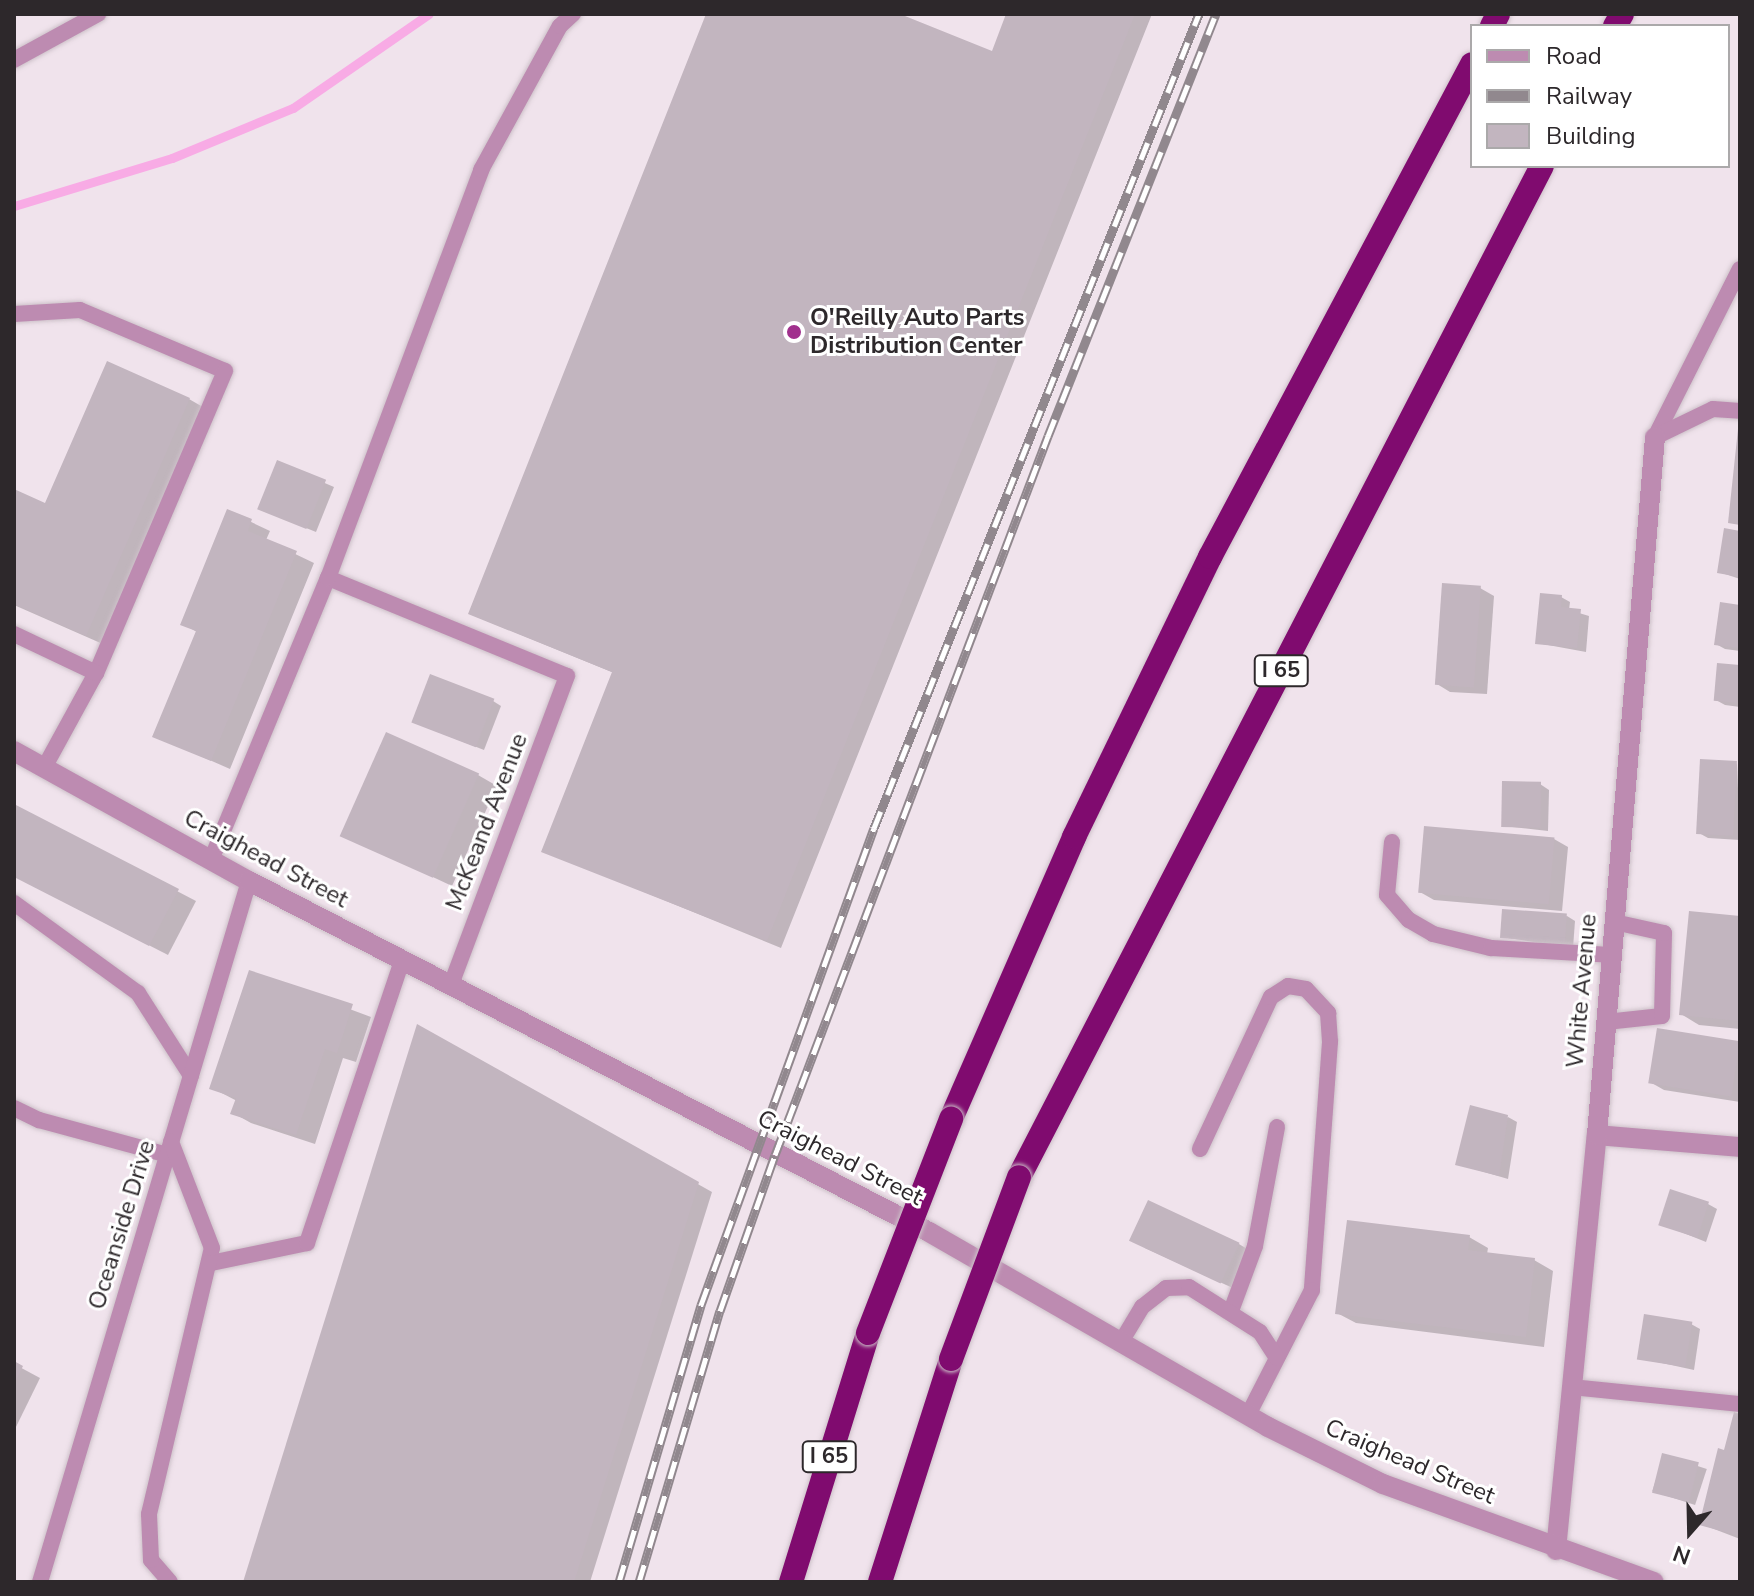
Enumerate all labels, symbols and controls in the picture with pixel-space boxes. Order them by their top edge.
legend [1470,24,1730,168]
text: Road [1546,40,1602,72]
text: Railway [1546,80,1632,112]
text: Building [1546,120,1636,152]
place label: O'Reilly Auto Parts Distribution Center [810,304,1024,360]
marker: O'Reilly Auto Parts Distribution Center [785,323,803,341]
road number: I 65 [1253,653,1309,689]
street label: McKeand Avenue [440,729,534,915]
street label: Craighead Street [179,804,353,914]
street label: White Avenue [1561,913,1603,1069]
street label: Craighead Street [752,1104,928,1212]
street label: Oceanside Drive [83,1137,161,1313]
street label: Craighead Street [1321,1413,1499,1511]
road number: I 65 [801,1439,857,1475]
north arrow [1650,1492,1730,1572]
text: N [1669,1538,1695,1571]

